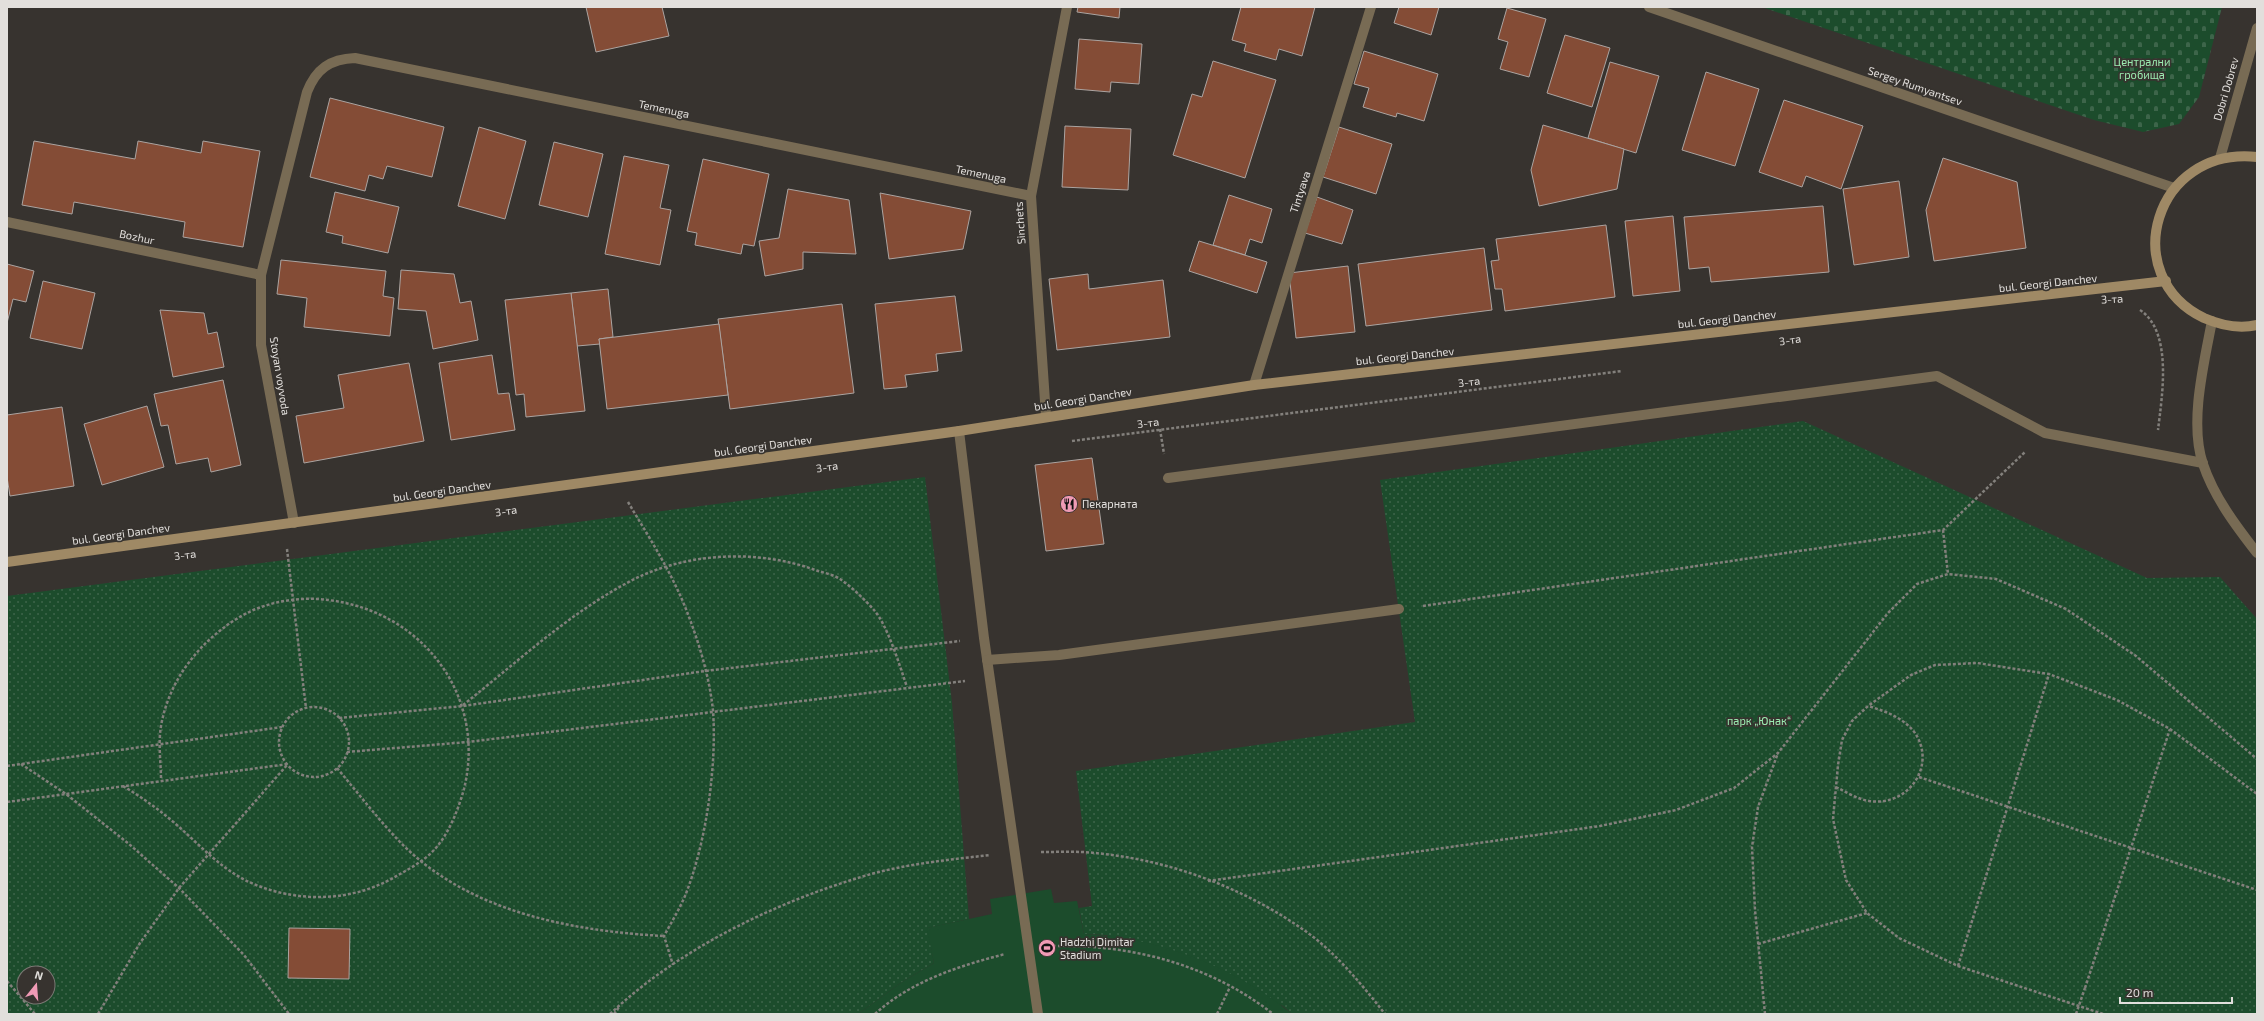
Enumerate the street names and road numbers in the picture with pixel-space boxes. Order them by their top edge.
street label: Dobri Dobrev [2210,56,2241,122]
street label: Sergey Rumyantsev [1866,63,1964,108]
street label: Temenuga [638,97,691,120]
street label: Temenuga [955,162,1008,185]
street label: Tintyava [1287,169,1312,214]
street label: Sinchets [1011,201,1027,245]
street label: Bozhur [118,226,157,247]
street label: bul. Georgi Danchev [1998,271,2098,294]
street label: 3-та [2101,291,2123,306]
street label: bul. Georgi Danchev [1677,307,1777,330]
street label: 3-та [1778,332,1802,347]
street label: Stoyan voyvoda [268,336,293,416]
street label: bul. Georgi Danchev [1355,344,1455,367]
street label: 3-та [1457,374,1481,389]
street label: bul. Georgi Danchev [1033,384,1133,413]
street label: 3-та [1136,415,1160,430]
street label: bul. Georgi Danchev [713,432,813,459]
street label: 3-та [815,459,839,474]
street label: bul. Georgi Danchev [392,477,492,504]
street label: 3-та [494,503,518,518]
street label: bul. Georgi Danchev [71,520,171,547]
street label: 3-та [173,547,197,562]

